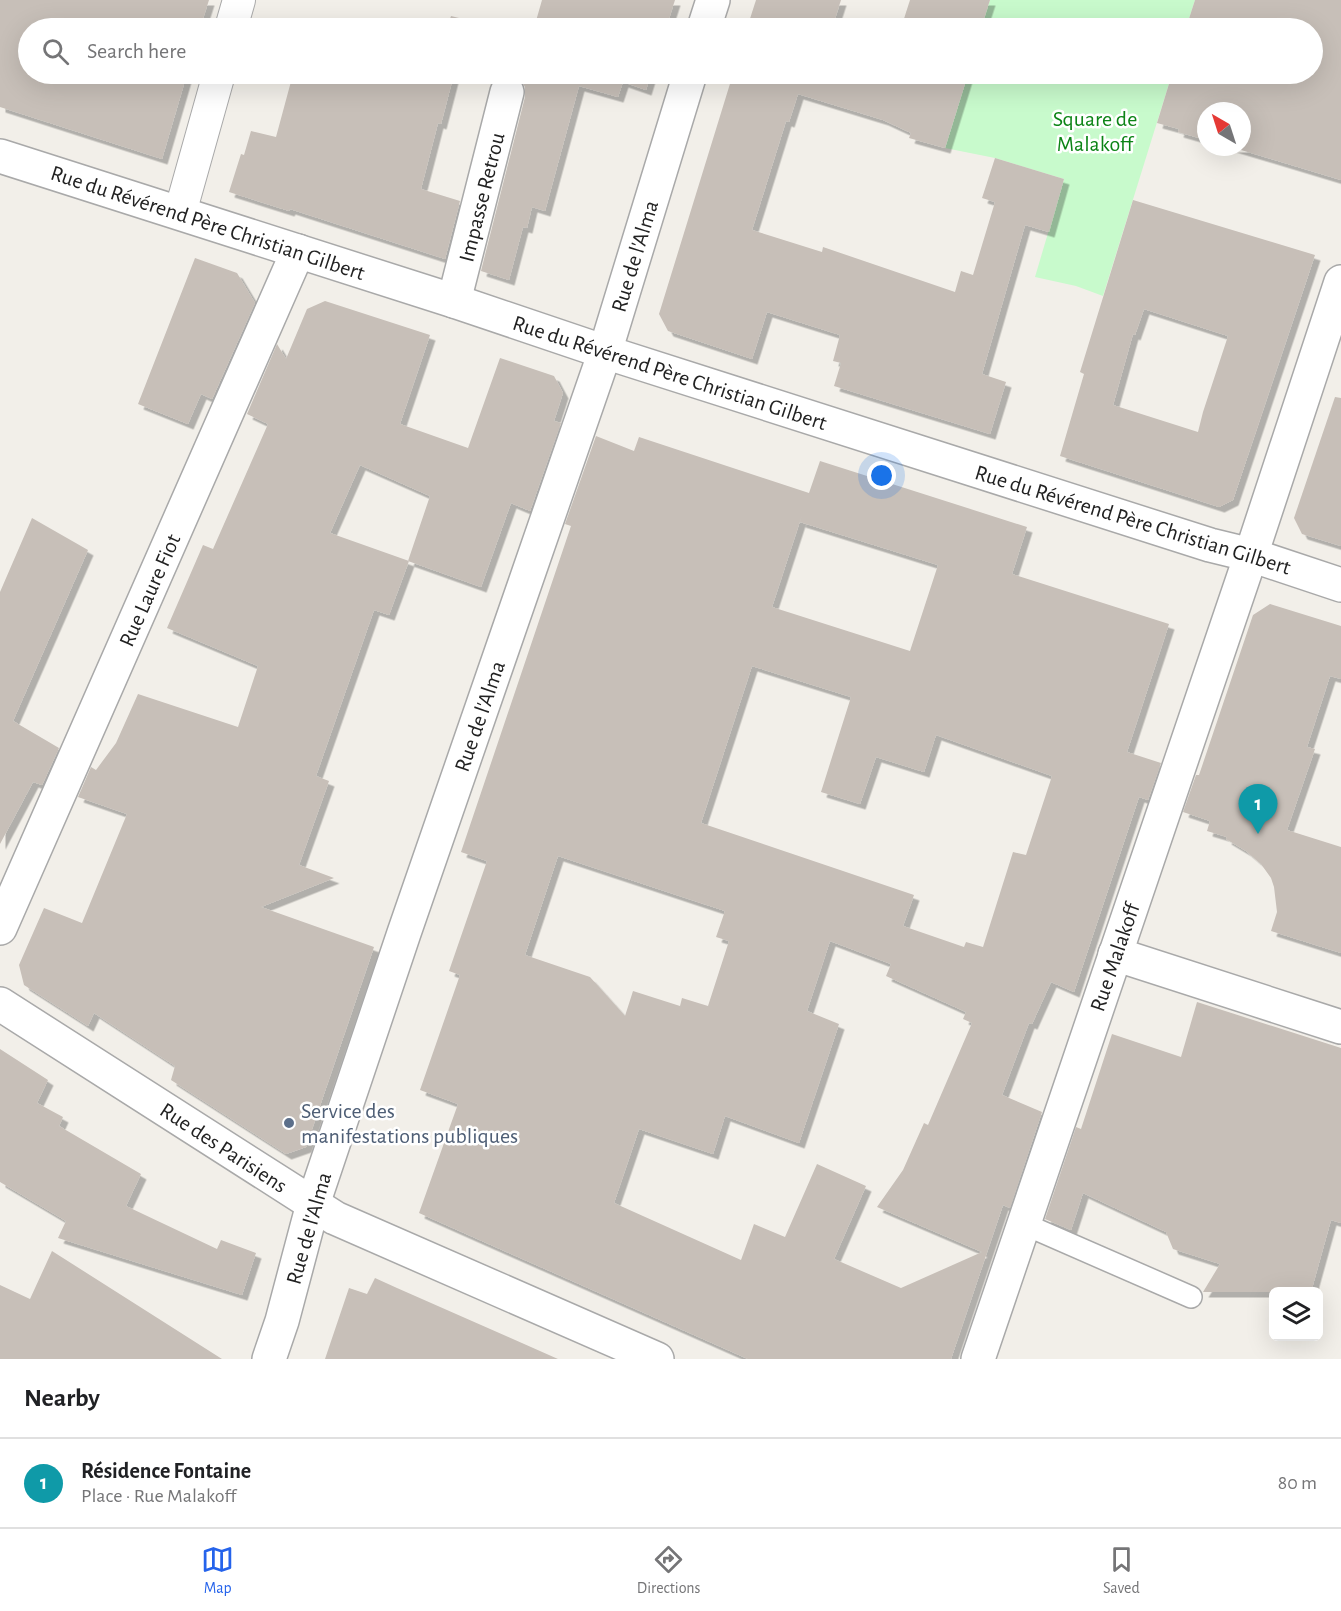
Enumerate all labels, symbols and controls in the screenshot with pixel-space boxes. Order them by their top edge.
search box [18,18,1323,84]
icon: search [39,35,72,68]
text: Search here [87,40,186,62]
north arrow [1197,102,1251,156]
park label: Square de Malakoff [1053,108,1137,155]
street label: Impasse Retrou [455,130,509,264]
street label: Rue du Révérend Père Christian Gilbert [48,162,367,284]
street label: Rue de l'Alma [608,198,662,315]
street label: Rue du Révérend Père Christian Gilbert [510,312,829,434]
your location [867,461,896,490]
street label: Rue du Révérend Père Christian Gilbert [972,461,1293,579]
street label: Rue Laure Fiot [115,531,184,650]
street label: Rue de l'Alma [451,658,509,775]
pin: 1 [1238,784,1278,834]
street label: Rue Malakoff [1086,899,1144,1014]
street label: Rue des Parisiens [156,1099,291,1197]
place label: Service des manifestations publiques [301,1100,518,1147]
marker: Service des manifestations publiques [282,1116,296,1130]
street label: Rue de l'Alma [282,1170,335,1287]
map controls [1269,1287,1323,1341]
button: layers [1269,1287,1323,1341]
text: Nearby [24,1385,100,1411]
text: Résidence Fontaine [81,1460,251,1482]
text: 1 [40,1473,47,1493]
text: 80 m [1278,1473,1317,1493]
text: Place · Rue Malakoff [81,1486,236,1506]
tab: Map [201,1543,234,1598]
tab: Directions [637,1543,701,1598]
tab: Saved [1103,1543,1140,1598]

